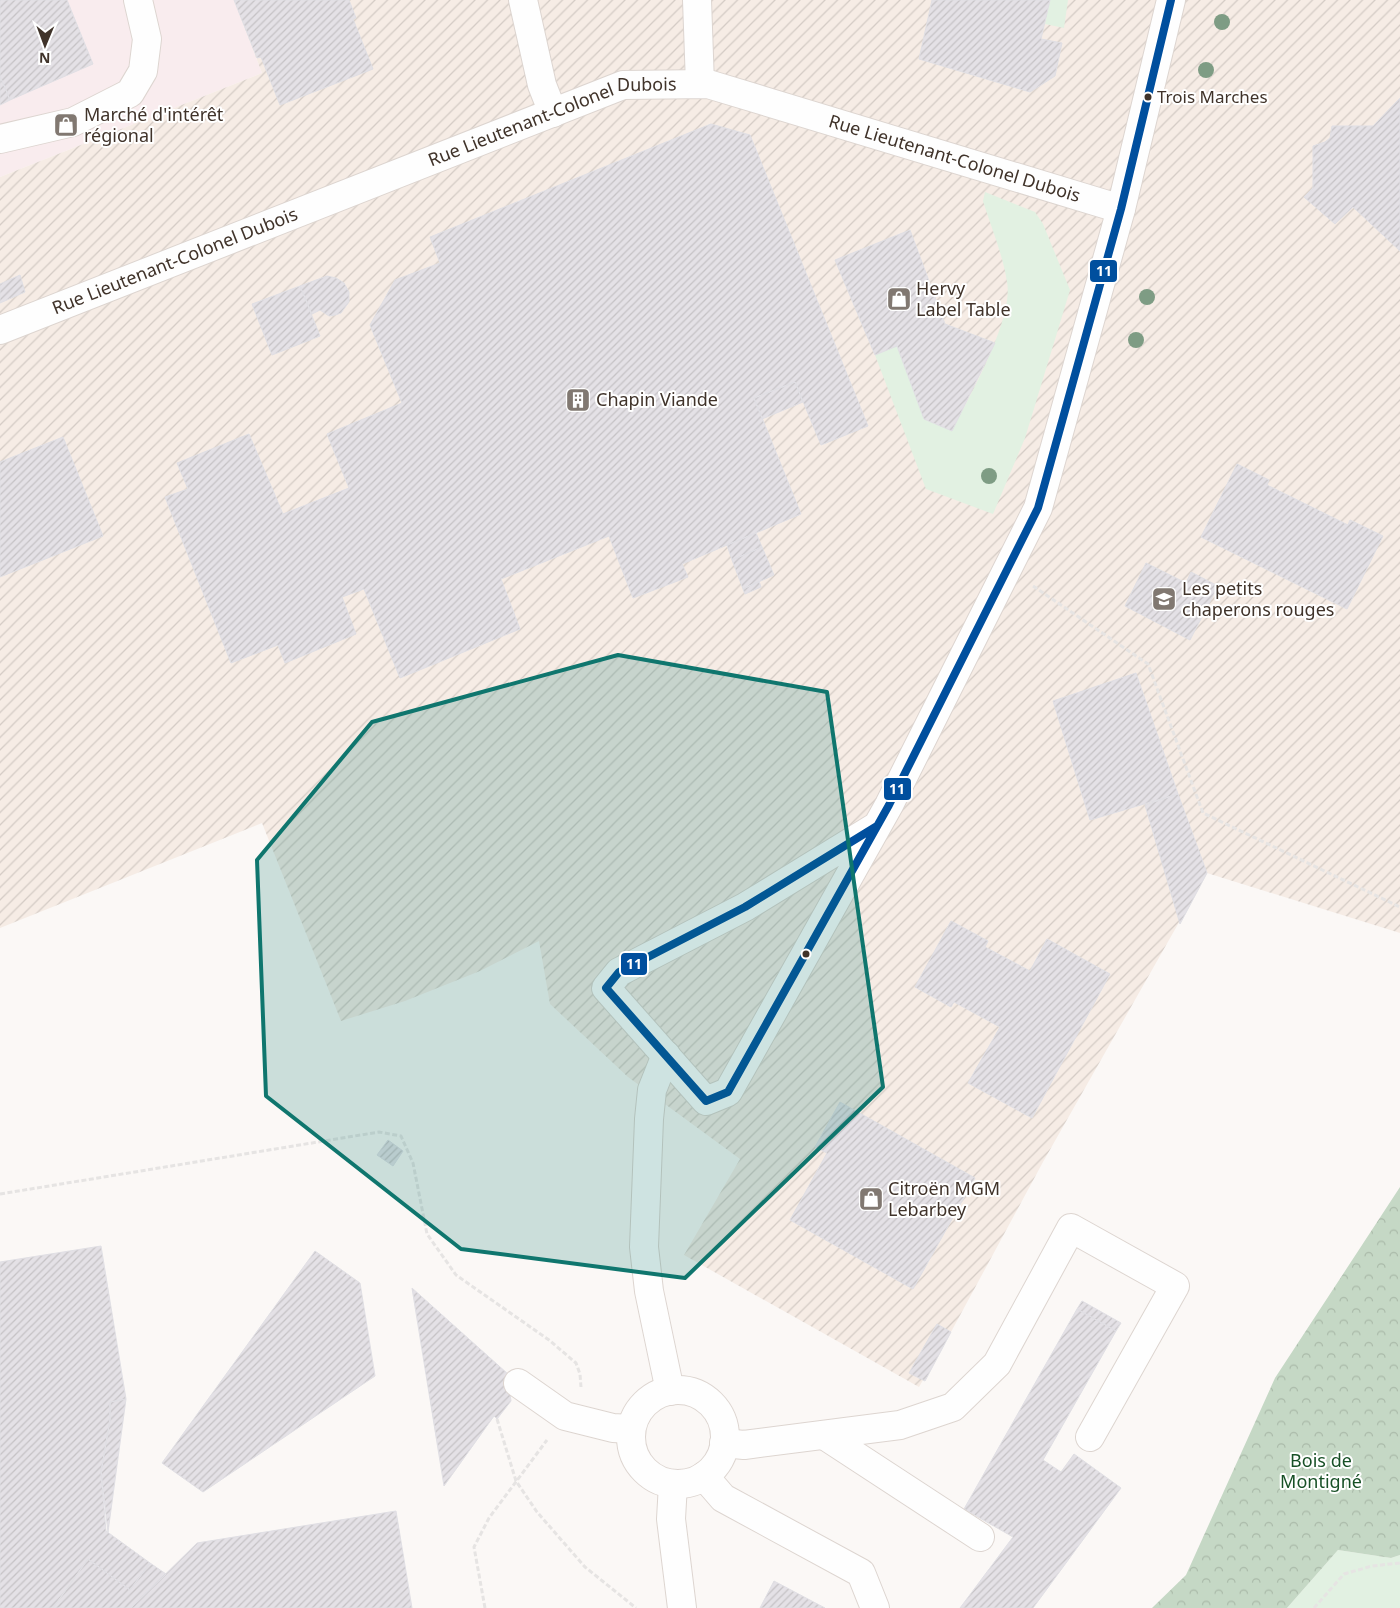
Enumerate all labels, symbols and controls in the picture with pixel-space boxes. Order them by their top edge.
north arrow [20,20,70,70]
text: N [39,49,51,68]
street label: Rue Lieutenant-Colonel Dubois [424,71,677,171]
place label: Trois Marches [1157,85,1268,108]
marker: Trois Marches [1143,92,1153,102]
place label: Marché d'intérêt régional [84,102,224,147]
street label: Rue Lieutenant-Colonel Dubois [826,108,1084,207]
shop icon: Marché d'intérêt régional [53,112,79,138]
street label: Rue Lieutenant-Colonel Dubois [48,201,301,319]
line badge: 11 [1089,259,1118,283]
text: 11 [1096,261,1112,280]
place label: Hervy Label Table [916,276,1011,321]
shop icon: Hervy Label Table [886,286,912,312]
building icon: Chapin Viande [565,387,591,413]
place label: Chapin Viande [596,387,718,411]
place label: Les petits chaperons rouges [1182,576,1334,621]
school or university icon: Les petits chaperons rouges [1151,586,1177,612]
line badge: 11 [883,777,912,801]
text: 11 [889,779,905,798]
unlabelled marker [801,949,811,959]
line badge: 11 [620,952,648,976]
text: 11 [626,954,642,973]
place label: Citroën MGM Lebarbey [888,1176,1000,1221]
shop icon: Citroën MGM Lebarbey [858,1186,884,1212]
park label: Bois de Montigné [1280,1448,1362,1493]

